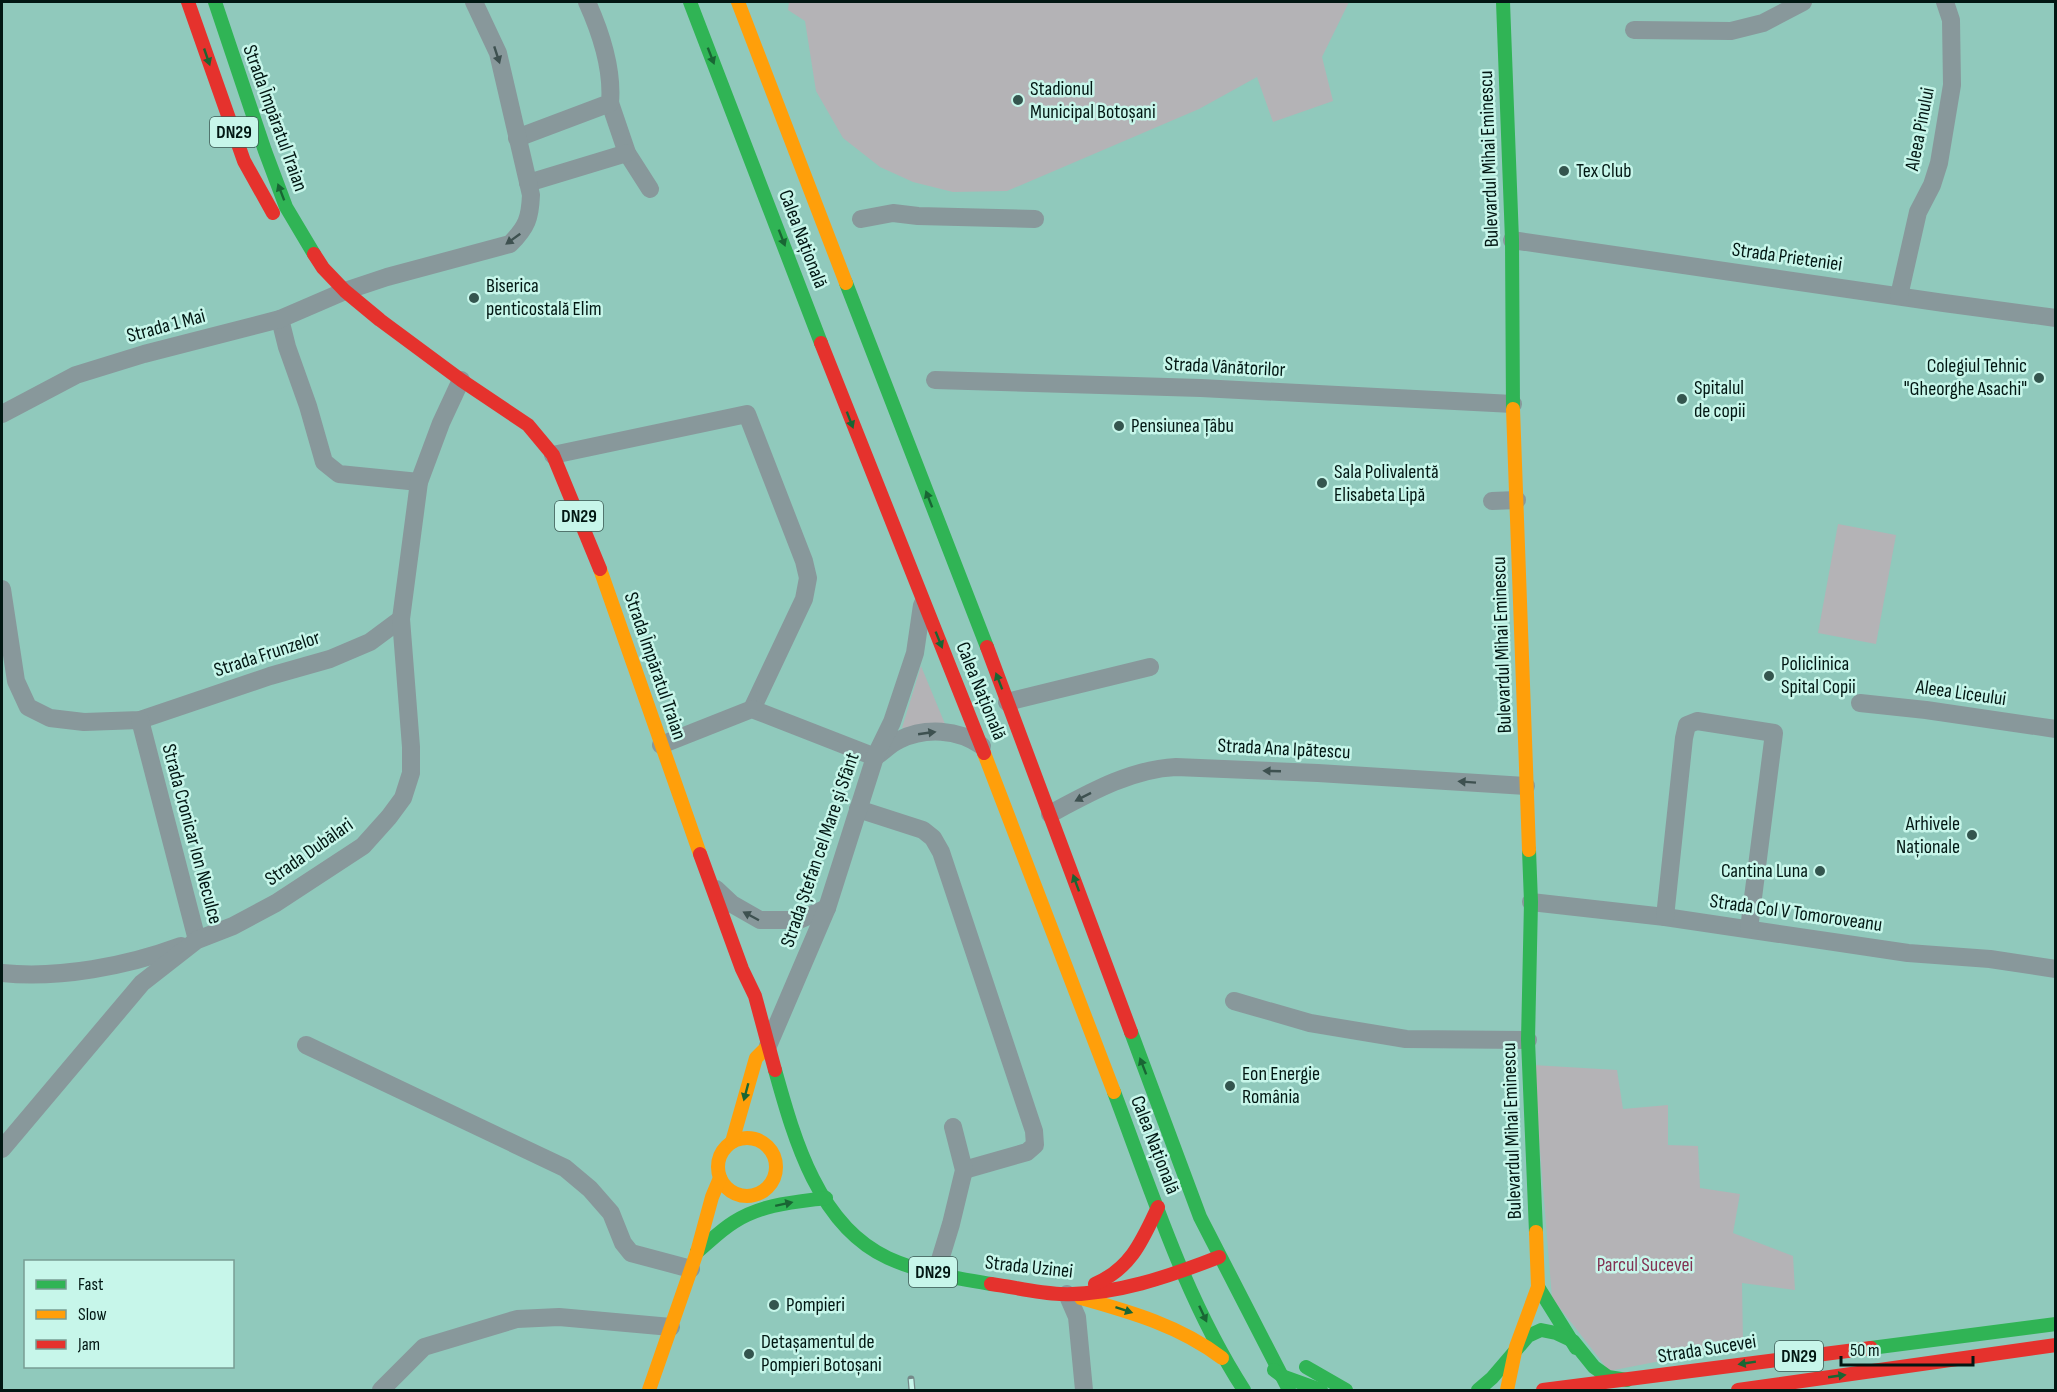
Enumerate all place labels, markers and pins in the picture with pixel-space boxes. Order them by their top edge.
place label: Stadionul Municipal Botoșani [1030,77,1156,124]
marker: Stadionul Municipal Botoșani [1011,93,1025,107]
place label: Tex Club [1576,159,1631,183]
marker: Tex Club [1557,164,1571,178]
place label: Biserica penticostală Elim [486,274,601,321]
marker: Biserica penticostală Elim [467,291,481,305]
place label: Colegiul Tehnic "Gheorghe Asachi" [1904,354,2027,401]
marker: Colegiul Tehnic "Gheorghe Asachi" [2032,371,2046,385]
place label: Spitalul de copii [1694,376,1746,423]
marker: Spitalul de copii [1675,392,1689,406]
place label: Pensiunea Țâbu [1131,414,1234,438]
marker: Pensiunea Țâbu [1112,419,1126,433]
place label: Sala Polivalentă Elisabeta Lipă [1334,460,1439,507]
marker: Sala Polivalentă Elisabeta Lipă [1315,476,1329,490]
place label: Policlinica Spital Copii [1781,652,1856,699]
marker: Policlinica Spital Copii [1762,669,1776,683]
place label: Arhivele Naționale [1896,812,1960,859]
marker: Arhivele Naționale [1965,828,1979,842]
place label: Cantina Luna [1721,859,1808,883]
marker: Cantina Luna [1813,864,1827,878]
place label: Eon Energie România [1242,1062,1320,1109]
marker: Eon Energie România [1223,1079,1237,1093]
place label: Pompieri [786,1293,845,1317]
marker: Pompieri [767,1298,781,1312]
place label: Detașamentul de Pompieri Botoșani [761,1330,882,1377]
marker: Detașamentul de Pompieri Botoșani [742,1347,756,1361]

